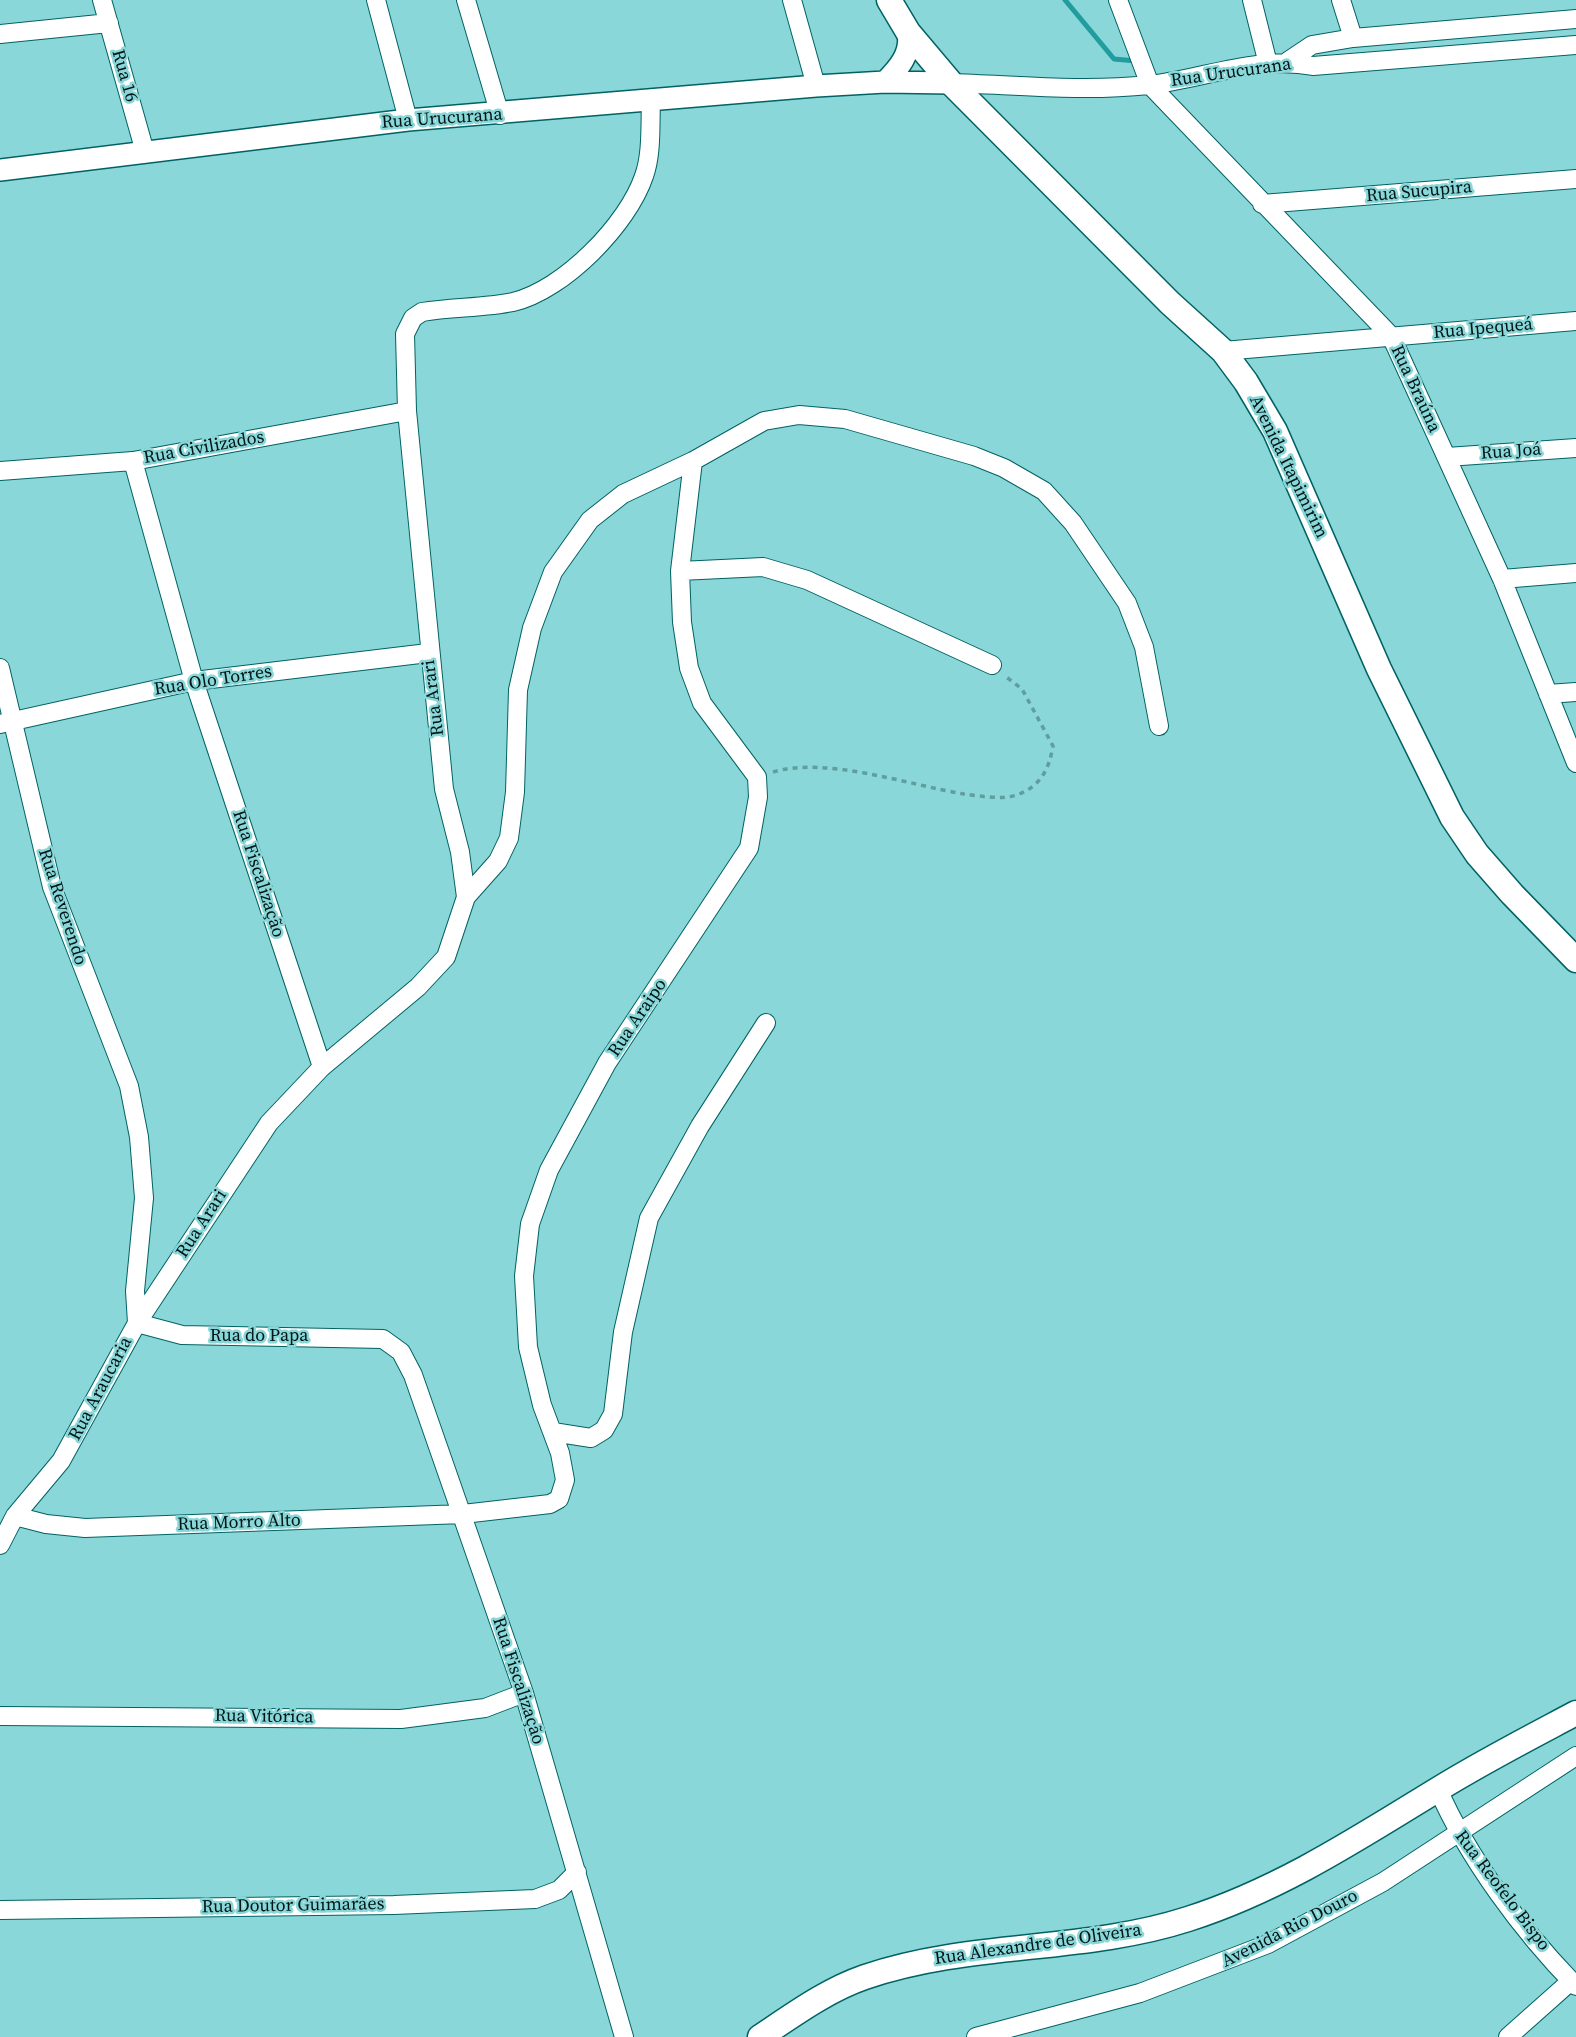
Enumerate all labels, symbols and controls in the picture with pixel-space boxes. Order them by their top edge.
street label: Rua 16 [106,47,142,105]
street label: Rua Urucurana [1169,54,1293,92]
street label: Rua Urucurana [381,104,503,134]
street label: Rua Sucupira [1365,177,1473,207]
street label: Rua Ipequeá [1432,314,1534,344]
street label: Rua Braúna [1385,342,1445,436]
street label: Avenida Itapimirim [1244,392,1332,542]
street label: Rua Civilizados [142,427,266,469]
street label: Rua Joá [1480,439,1542,465]
street label: Rua Arari [419,659,449,737]
street label: Rua Olo Torres [153,661,273,701]
street label: Rua Fiscalização [227,808,289,940]
street label: Rua Reverendo [33,846,91,968]
street label: Rua Araipo [604,975,672,1061]
street label: Rua Arari [172,1186,232,1262]
street label: Rua do Papa [210,1325,308,1347]
street label: Rua Araucaria [65,1334,137,1444]
street label: Rua Morro Alto [177,1510,301,1536]
street label: Rua Fiscalização [487,1615,549,1747]
street label: Rua Vitórica [214,1705,314,1729]
street label: Rua Reofelo Bispo [1450,1827,1554,1955]
street label: Avenida Rio Douro [1218,1885,1362,1973]
street label: Rua Doutor Guimarães [201,1894,385,1918]
street label: Rua Alexandre de Oliveira [933,1920,1143,1970]

